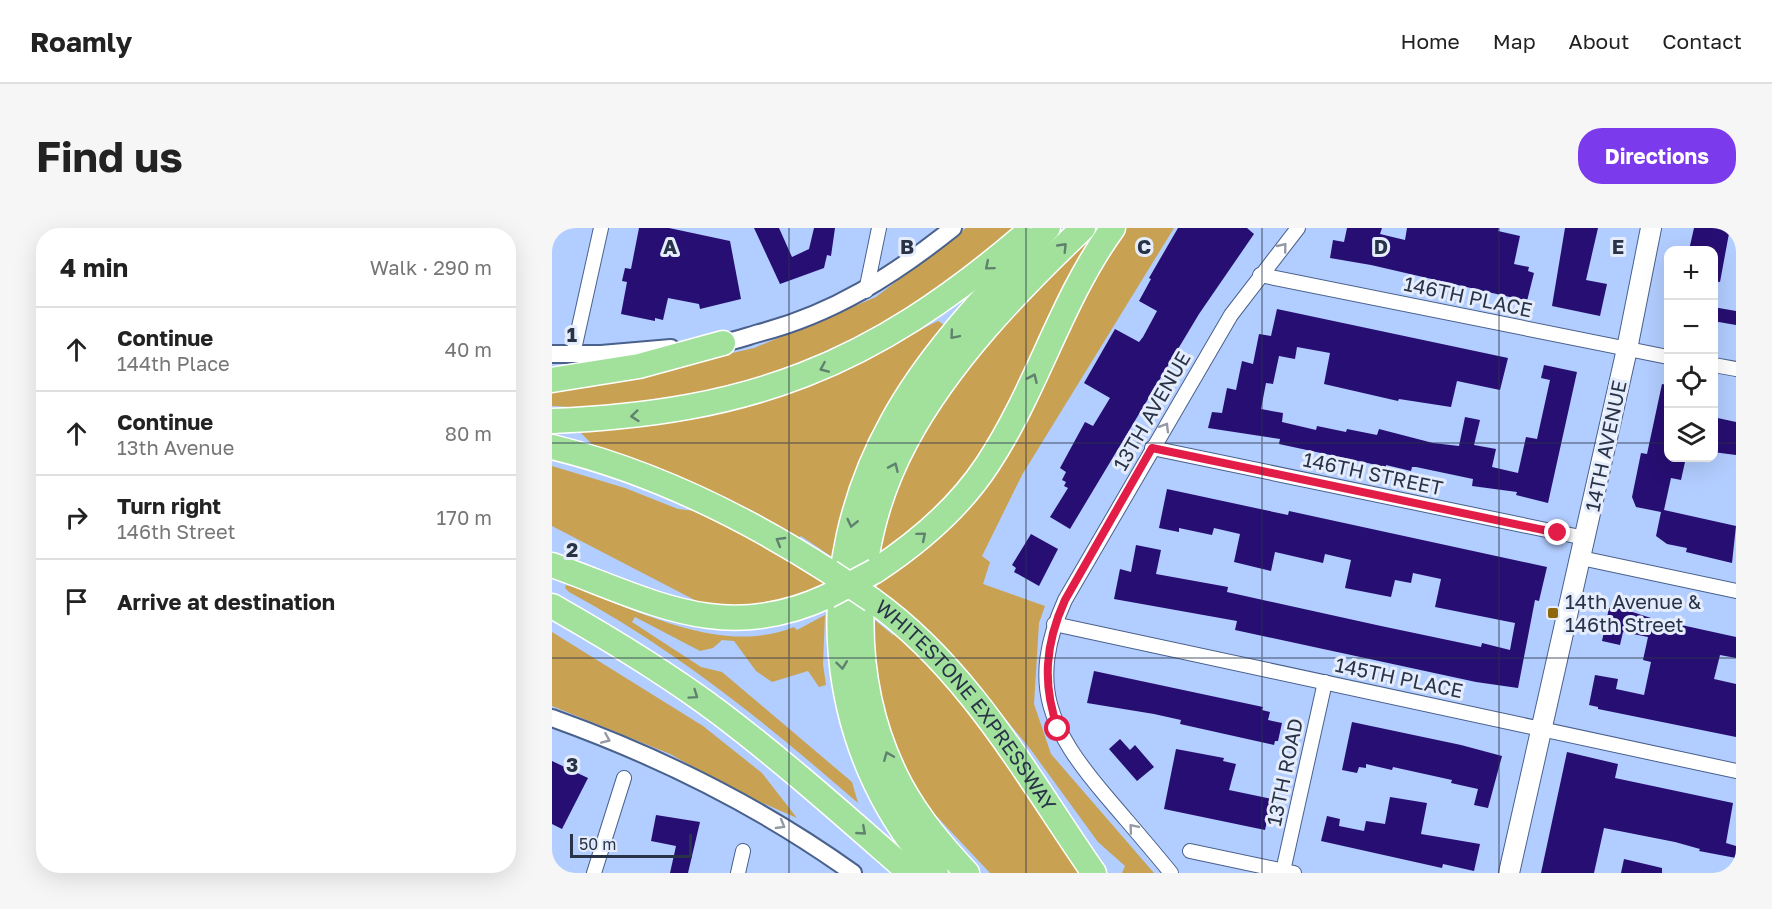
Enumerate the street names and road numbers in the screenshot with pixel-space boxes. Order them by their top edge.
street label: 146TH PLACE [1402,271,1535,321]
street label: 13TH AVENUE [1107,347,1195,474]
street label: 14TH AVENUE [1579,378,1631,514]
street label: 146TH STREET [1301,447,1445,500]
street label: WHITESTONE EXPRESSWAY [871,594,1062,815]
street label: 145TH PLACE [1333,652,1465,702]
street label: 13TH ROAD [1261,716,1307,828]

